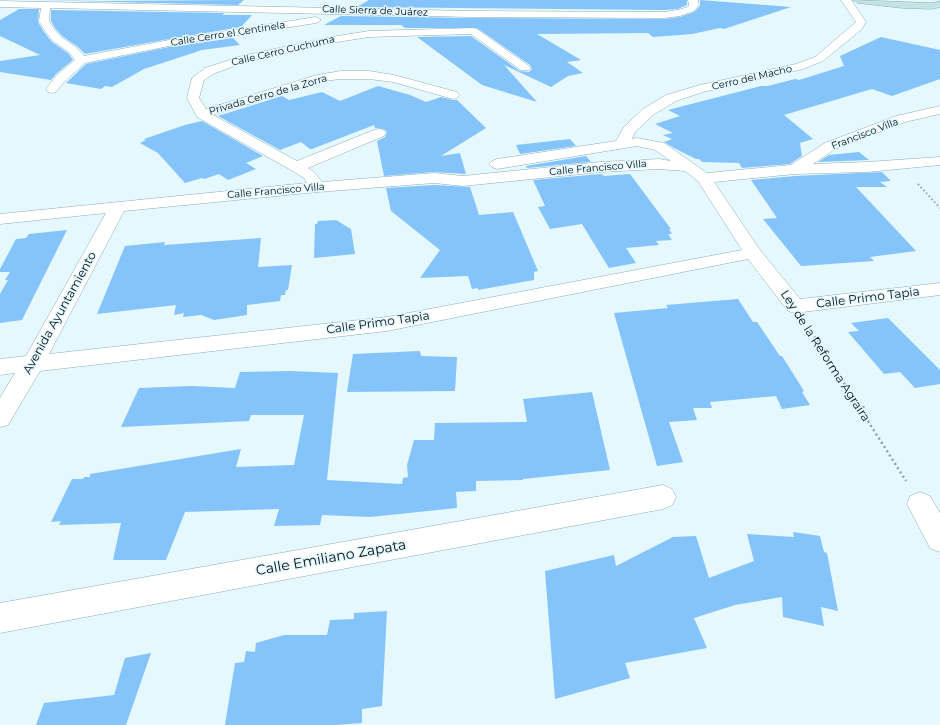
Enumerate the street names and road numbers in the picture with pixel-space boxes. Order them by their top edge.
street label: Calle Sierra de Juárez [322,3,428,19]
street label: Calle Cerro el Centinela [170,19,286,49]
street label: Calle Cerro Cuchuma [230,33,336,69]
street label: Cerro del Macho [711,63,793,93]
street label: Privada Cerro de la Zorra [208,72,328,118]
street label: Francisco Villa [830,116,900,152]
street label: Calle Francisco Villa [549,158,647,178]
street label: Calle Francisco Villa [227,181,325,201]
street label: Avenida Ayuntamiento [20,249,100,377]
street label: Calle Primo Tapia [815,285,921,311]
street label: Ley de la Reforma Agraira [777,288,873,424]
street label: Calle Primo Tapia [325,309,431,337]
street label: Calle Emiliano Zapata [255,537,407,579]

